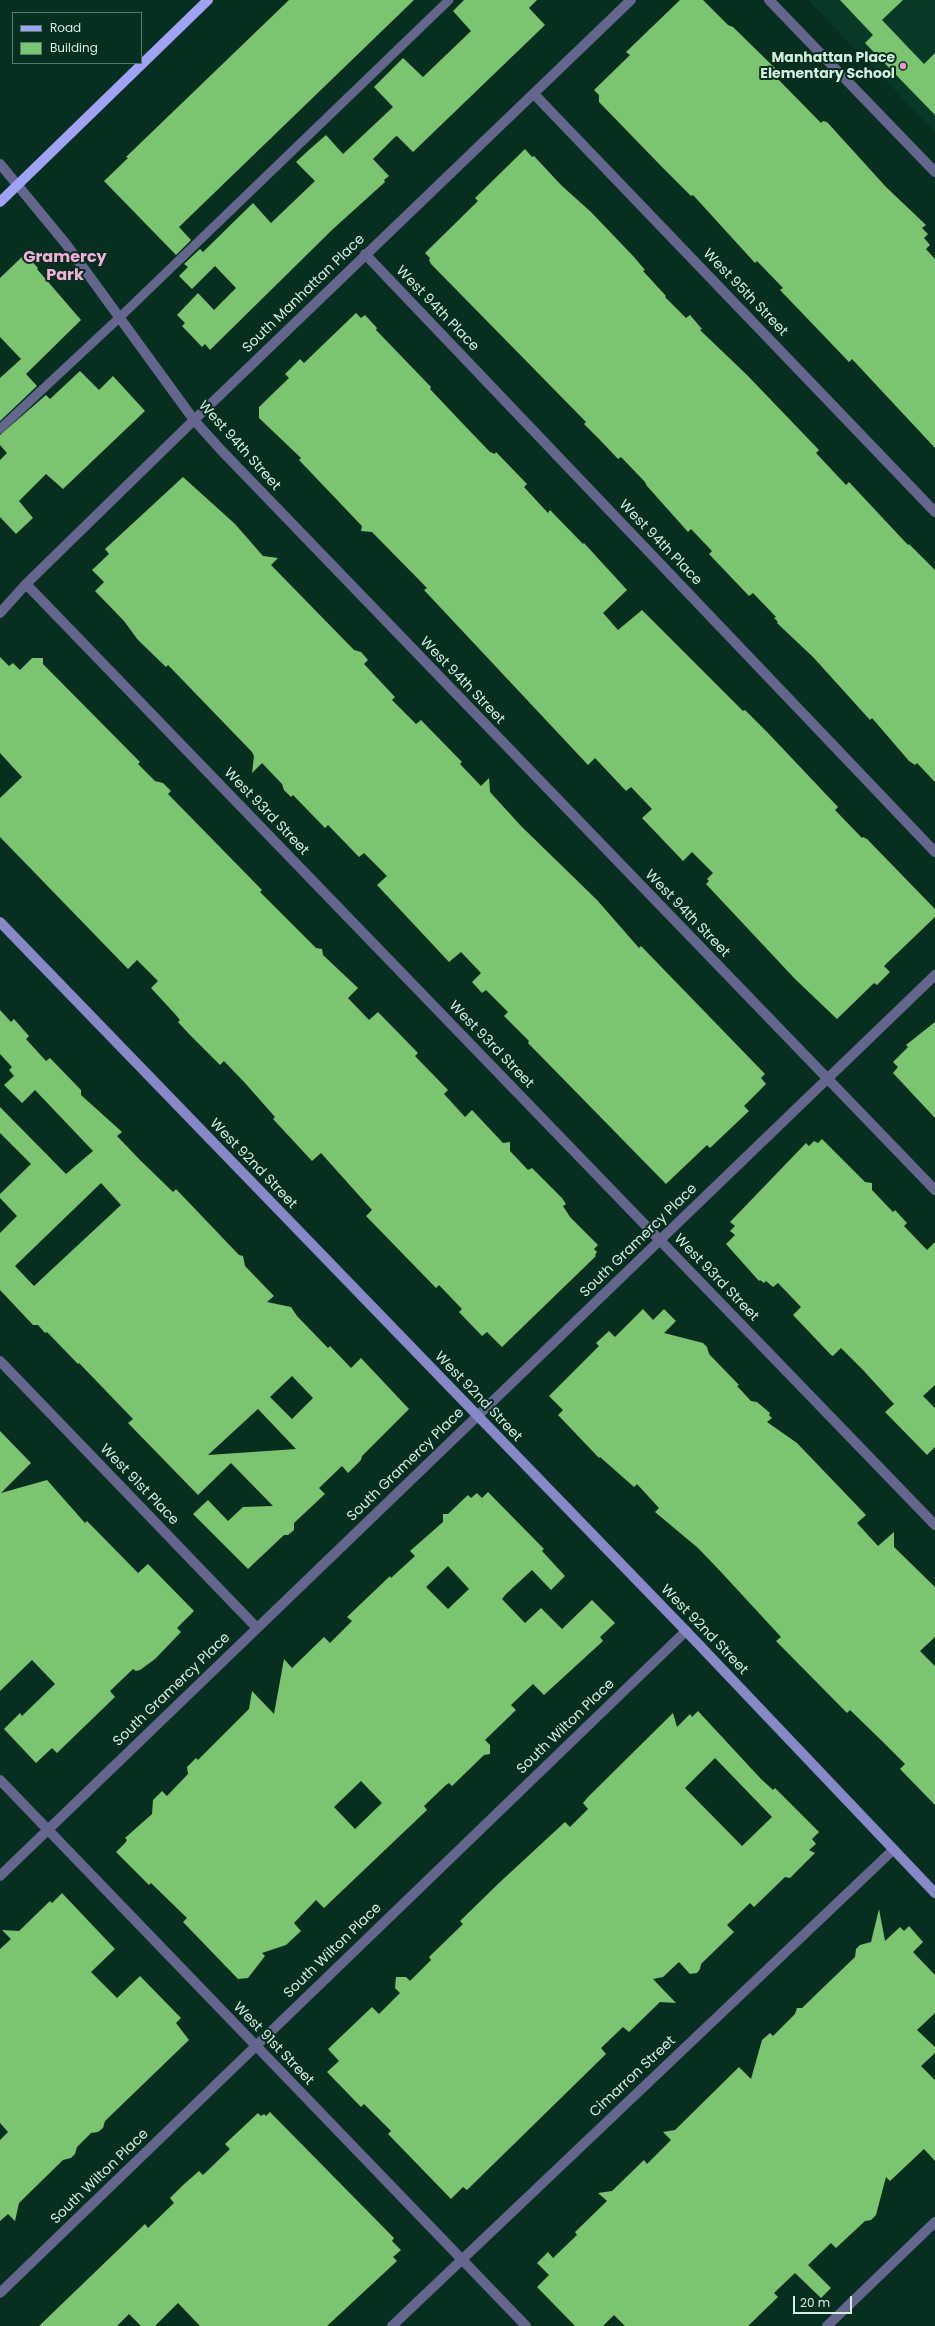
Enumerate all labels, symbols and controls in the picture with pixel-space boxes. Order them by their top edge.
legend [12,12,142,64]
text: Road [50,19,81,36]
text: Building [50,39,98,56]
place label: Manhattan Place Elementary School [760,50,895,82]
marker: Manhattan Place Elementary School [898,61,908,71]
street label: South Manhattan Place [239,231,369,357]
street label: West 95th Street [699,246,791,340]
district label: Gramercy Park [23,248,107,286]
street label: West 94th Place [392,263,482,355]
street label: West 94th Street [194,398,284,494]
street label: West 94th Place [615,497,705,589]
street label: West 94th Street [416,634,508,728]
street label: West 93rd Street [220,765,312,859]
street label: West 94th Street [641,867,733,961]
street label: West 93rd Street [445,998,537,1092]
street label: West 92nd Street [206,1116,300,1212]
street label: South Gramercy Place [577,1181,701,1301]
street label: West 93rd Street [670,1231,762,1325]
street label: West 92nd Street [431,1349,525,1445]
street label: South Gramercy Place [344,1405,468,1525]
street label: West 91st Place [96,1441,182,1529]
street label: West 92nd Street [657,1582,751,1678]
street label: South Gramercy Place [110,1630,234,1750]
street label: South Wilton Place [514,1676,618,1778]
street label: South Wilton Place [281,1900,385,2002]
street label: West 91st Street [229,1999,317,2089]
street label: Cimarron Street [587,2033,679,2121]
street label: South Wilton Place [48,2126,152,2228]
scale bar [795,2288,854,2314]
text: 20 m [800,2294,830,2311]

